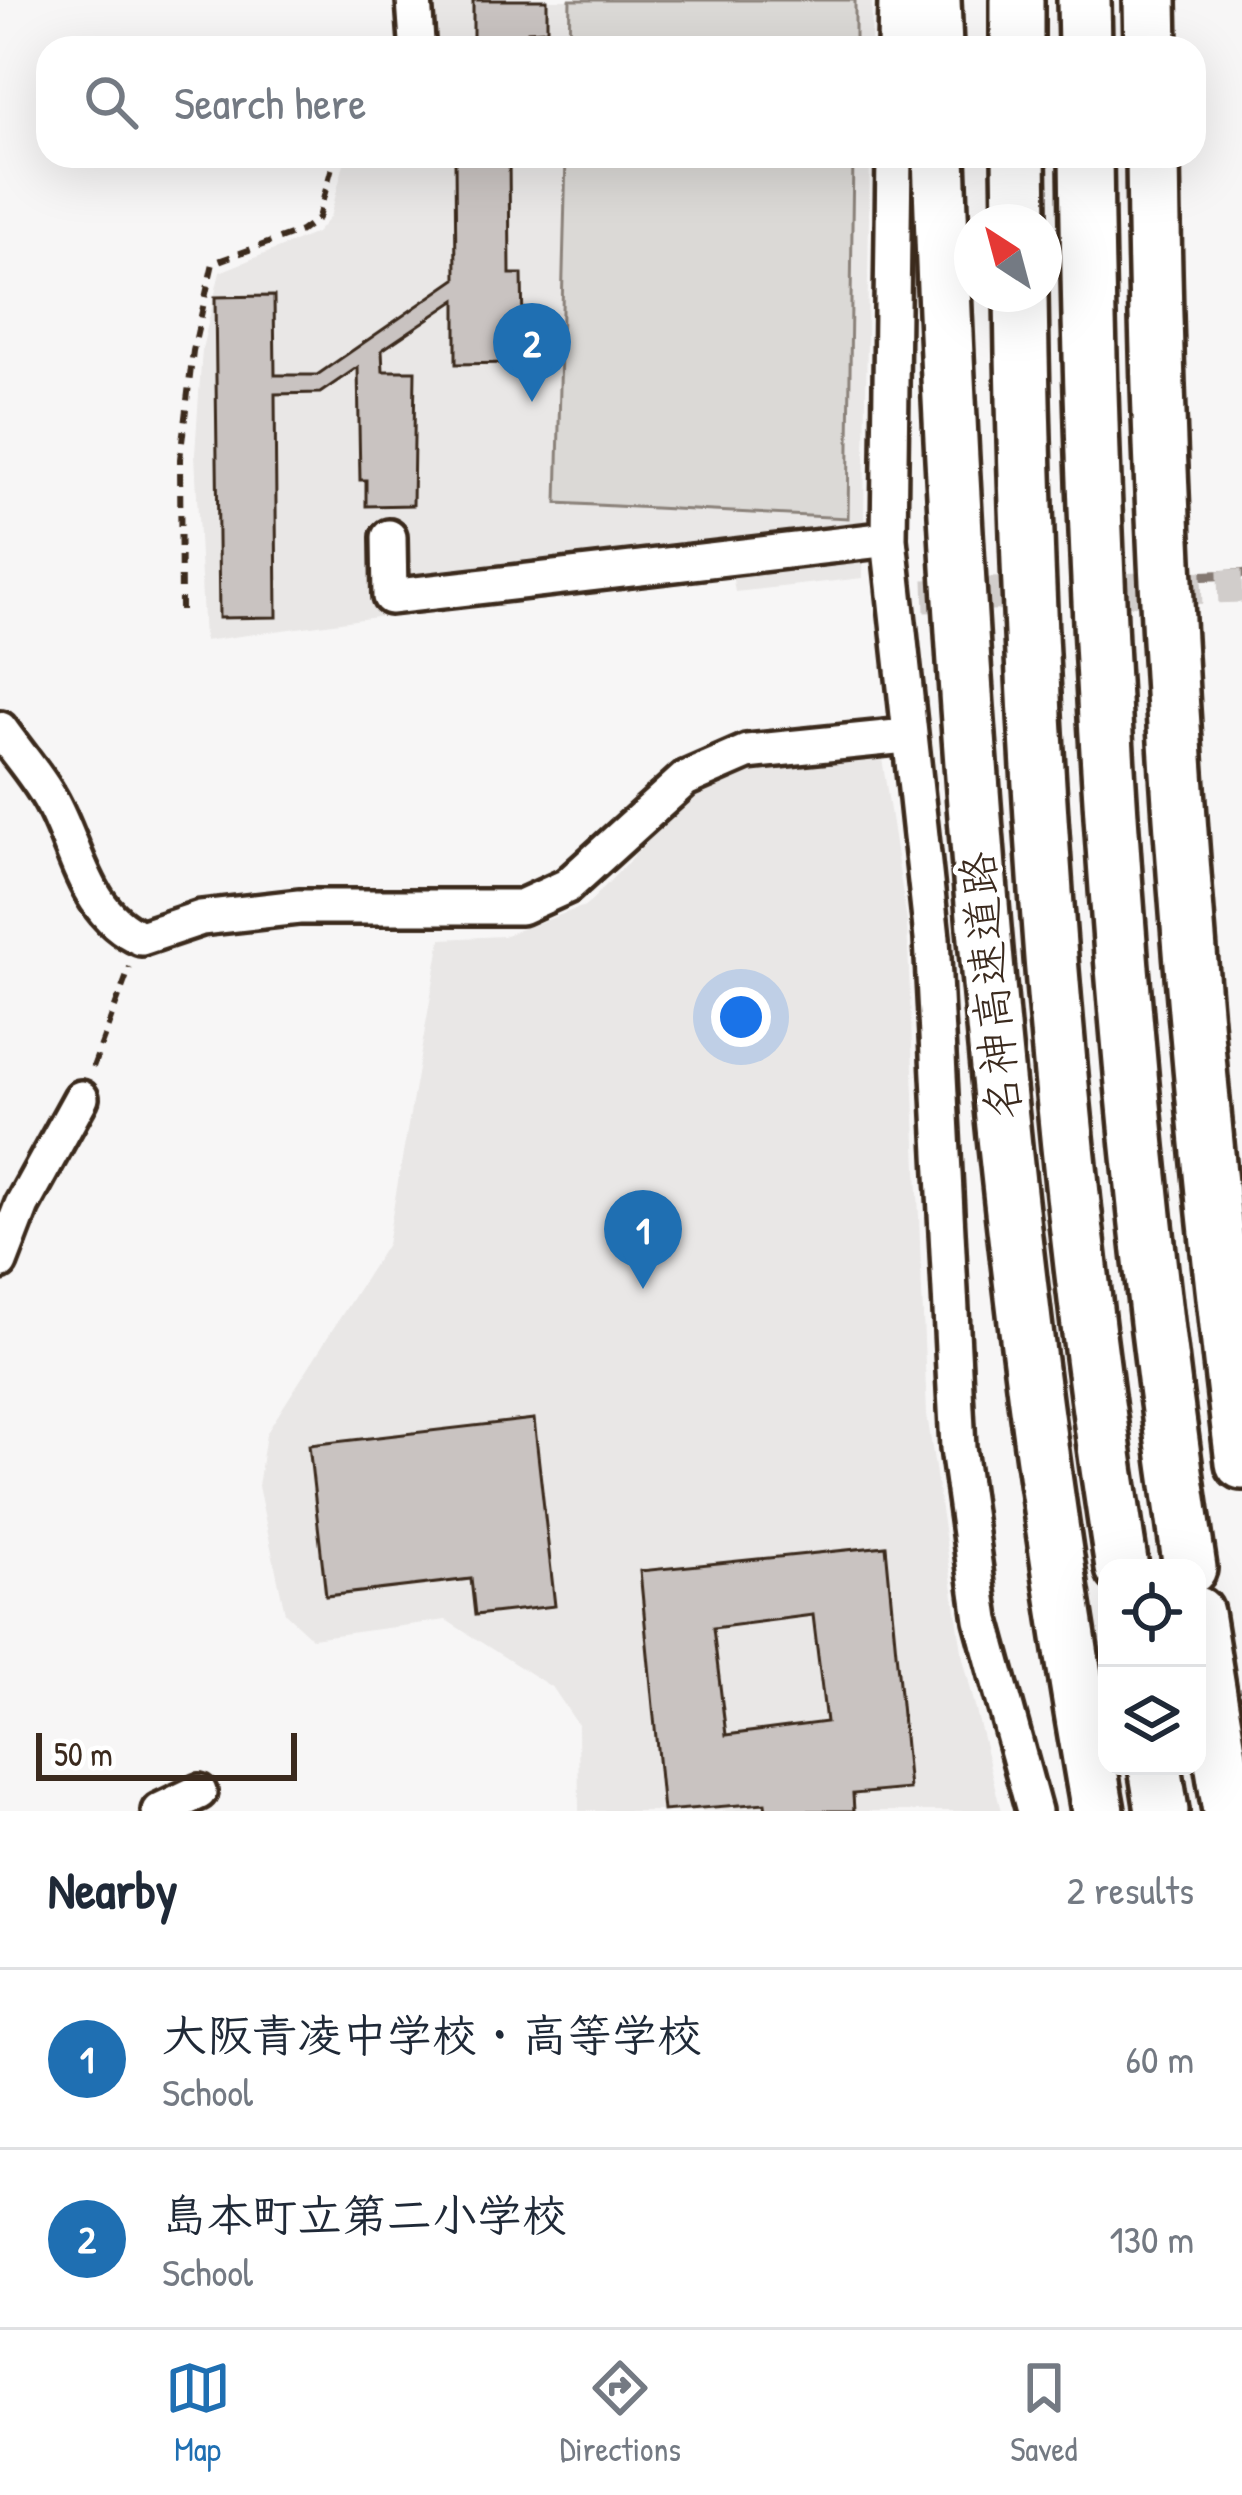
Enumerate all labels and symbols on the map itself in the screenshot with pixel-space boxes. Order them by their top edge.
north arrow [954,204,1062,312]
pin: 2 [493,303,571,402]
street label: 名神高速道路 [945,849,1034,1124]
your location [711,987,771,1047]
pin: 1 [604,1190,682,1289]
scale bar [36,1727,297,1780]

